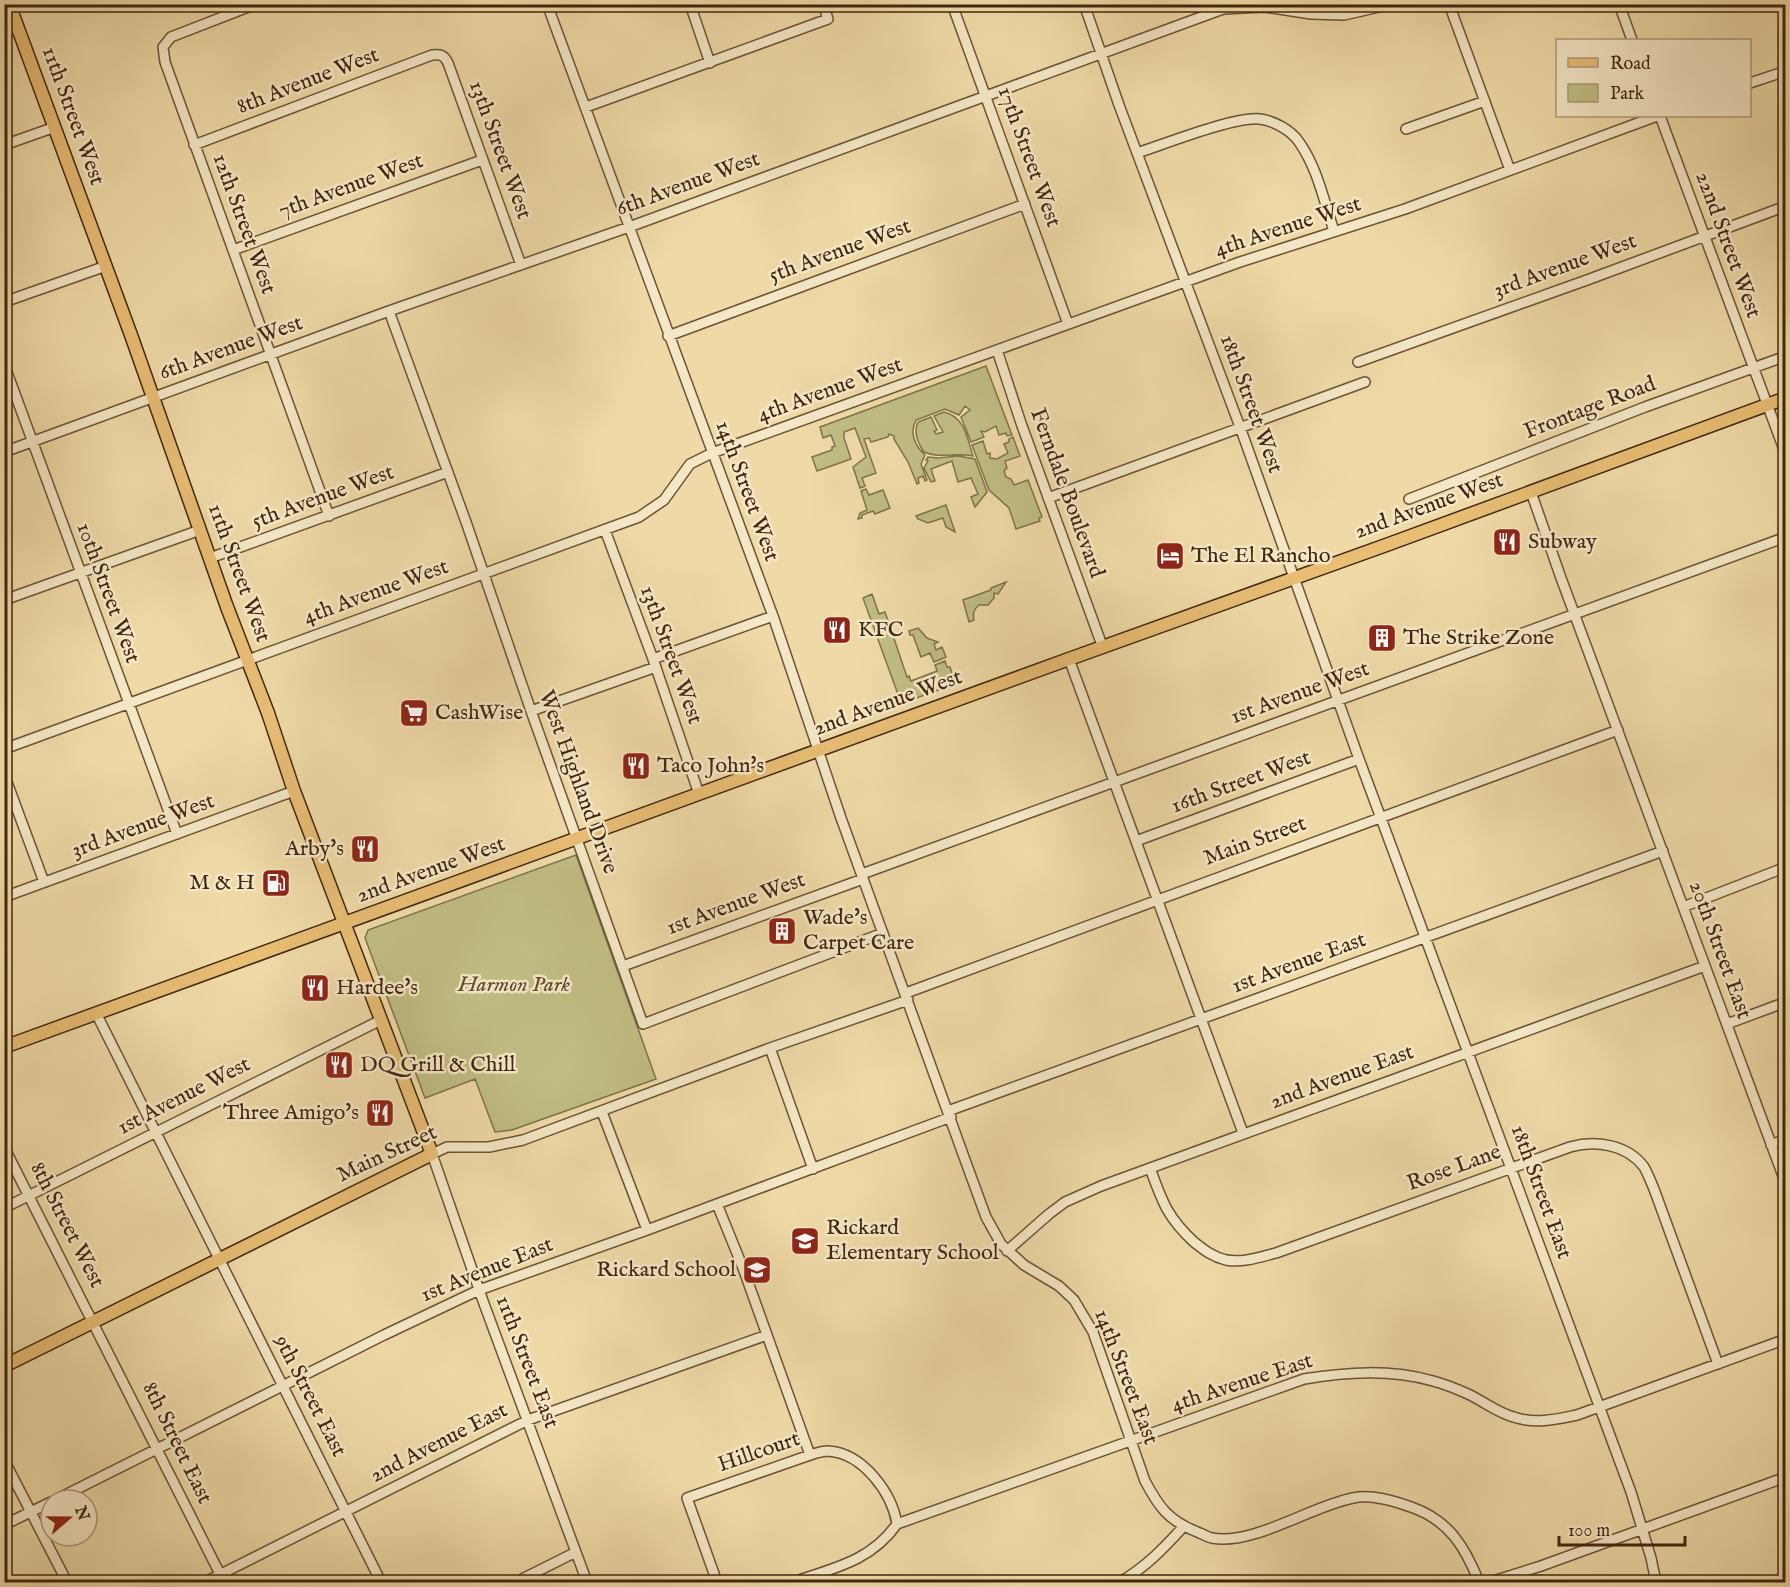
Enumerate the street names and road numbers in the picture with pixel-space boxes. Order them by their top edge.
street label: 8th Avenue West [233,41,383,121]
street label: 11th Street West [35,43,111,189]
street label: 13th Street West [462,77,538,223]
street label: 17th Street West [991,83,1067,231]
street label: 6th Avenue West [612,145,764,223]
street label: 7th Avenue West [275,147,427,225]
street label: 12th Street West [206,150,282,298]
street label: 22nd Street West [1689,168,1768,322]
street label: 4th Avenue West [1211,190,1365,264]
street label: 5th Avenue West [765,212,915,290]
street label: 3rd Avenue West [1490,227,1641,305]
street label: 6th Avenue West [155,309,307,387]
street label: 18th Street West [1213,331,1289,478]
street label: 4th Avenue West [754,351,907,429]
street label: Frontage Road [1520,370,1660,446]
street label: Ferndale Boulevard [1023,404,1111,582]
street label: 14th Street West [709,417,786,566]
street label: 5th Avenue West [248,458,398,536]
street label: 2nd Avenue West [1351,466,1507,546]
street label: 11th Street West [201,500,277,646]
street label: 10th Street West [70,519,147,668]
street label: 4th Avenue West [300,553,453,631]
street label: 13th Street West [633,582,709,728]
street label: 1st Avenue West [1227,655,1374,731]
street label: 2nd Avenue West [810,663,966,743]
street label: West Highland Drive [532,686,624,878]
street label: 16th Street West [1167,744,1315,820]
street label: 3rd Avenue West [68,787,219,865]
street label: Main Street [1200,809,1311,872]
street label: 2nd Avenue West [353,830,509,910]
street label: 1st Avenue West [663,866,810,942]
street label: 20th Street East [1682,877,1758,1023]
street label: 1st Avenue East [1228,926,1370,1000]
street label: 2nd Avenue East [1266,1038,1418,1116]
street label: 1st Avenue West [113,1050,256,1142]
street label: Main Street [332,1118,442,1189]
street label: 18th Street East [1504,1121,1578,1263]
street label: Rose Lane [1403,1138,1505,1198]
street label: 8th Street West [23,1157,111,1293]
street label: 1st Avenue East [417,1231,558,1309]
street label: 11th Street East [489,1292,565,1433]
street label: 14th Street East [1087,1305,1165,1449]
street label: 9th Street East [267,1329,353,1462]
street label: 4th Avenue East [1168,1347,1317,1419]
street label: 8th Street East [135,1377,219,1509]
street label: 2nd Avenue East [366,1396,513,1490]
street label: Hillcourt [714,1425,804,1479]

